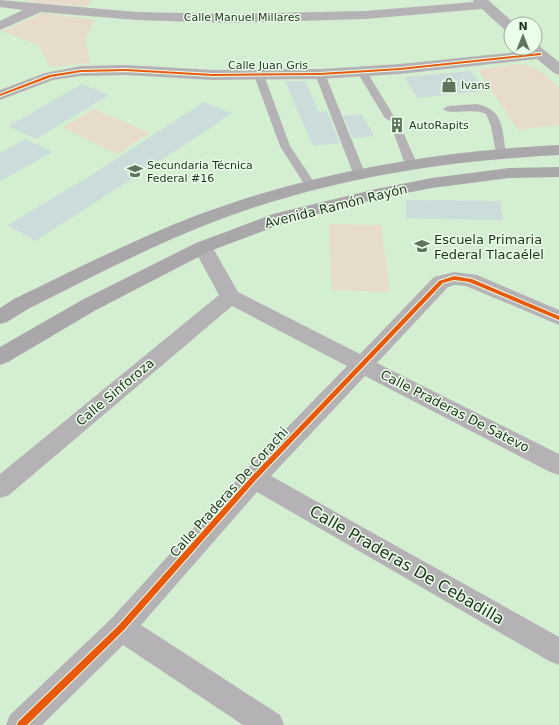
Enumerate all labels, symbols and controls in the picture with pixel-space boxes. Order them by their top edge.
street label: Calle Manuel Millares [184,11,300,24]
north arrow [503,16,543,56]
text: N [518,20,528,33]
street label: Calle Juan Gris [228,59,308,72]
shop icon: Ivans [440,76,458,94]
place label: Ivans [461,79,490,92]
building icon: AutoRapits [388,116,406,134]
place label: AutoRapits [409,119,469,132]
place label: Secundaria Técnica Federal #16 [147,159,253,185]
school or university icon: Secundaria Técnica Federal #16 [126,162,144,180]
street label: Avenida Ramón Rayón [263,181,409,231]
place label: Escuela Primaria Federal Tlacaélel [434,232,544,262]
school or university icon: Escuela Primaria Federal Tlacaélel [413,237,431,255]
street label: Calle Sinforoza [73,355,157,429]
street label: Calle Praderas De Satevo [378,367,532,455]
street label: Calle Praderas De Corachi [167,424,291,560]
street label: Calle Praderas De Cebadilla [306,501,508,629]

